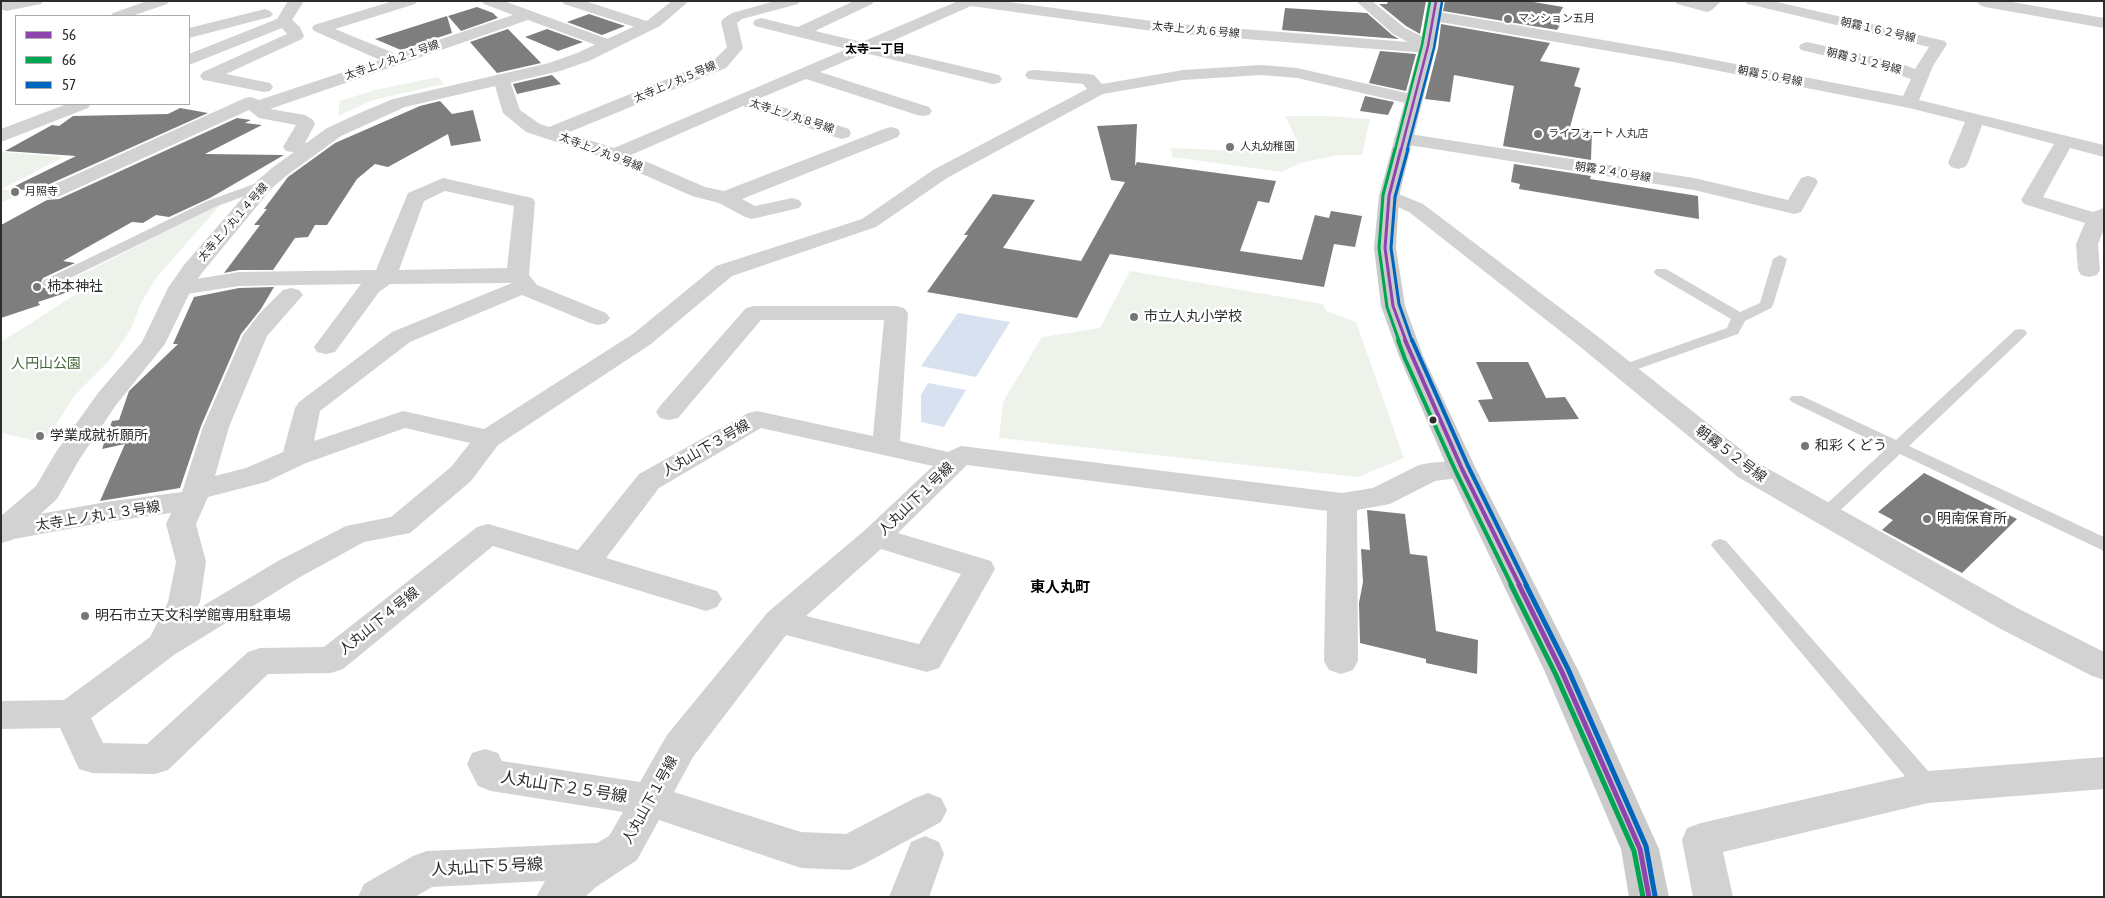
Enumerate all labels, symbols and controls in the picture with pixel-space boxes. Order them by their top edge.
place label: マンション五月 [1518,12,1595,26]
marker: マンション五月 [1502,13,1514,25]
legend [15,15,190,105]
street label: 朝霧１６２号線 [1839,15,1917,45]
street label: 太寺上ノ丸６号線 [1152,20,1240,40]
text: 56 [62,26,76,43]
street label: 太寺上ノ丸２１号線 [343,38,441,82]
district label: 太寺一丁目 [845,42,905,56]
street label: 朝霧３１２号線 [1825,45,1903,77]
text: 66 [62,51,76,68]
street label: 太寺上ノ丸５号線 [632,59,718,105]
street label: 朝霧５０号線 [1736,63,1804,89]
text: 57 [62,76,76,93]
street label: 太寺上ノ丸８号線 [748,96,836,136]
place label: ライフォート 人丸店 [1548,127,1649,141]
marker: ライフォート 人丸店 [1532,128,1544,140]
street label: 太寺上ノ丸９号線 [558,130,644,174]
place label: 人丸幼稚園 [1240,140,1295,154]
marker: 人丸幼稚園 [1224,141,1236,153]
street label: 朝霧２４０号線 [1574,159,1652,185]
street label: 太寺上ノ丸１４号線 [196,180,270,264]
place label: 月照寺 [25,185,58,199]
marker: 月照寺 [9,186,21,198]
place label: 柿本神社 [47,279,103,295]
marker: 柿本神社 [31,281,43,293]
place label: 市立人丸小学校 [1144,309,1242,325]
marker: 市立人丸小学校 [1128,311,1140,323]
park label: 人円山公園 [11,356,81,372]
unlabelled marker [1428,415,1438,425]
street label: 人丸山下３号線 [659,416,753,480]
street label: 朝霧５２号線 [1692,422,1770,486]
place label: 学業成就祈願所 [50,428,148,444]
marker: 学業成就祈願所 [34,430,46,442]
place label: 和彩 くどう [1815,438,1887,454]
marker: 和彩 くどう [1799,440,1811,452]
street label: 人丸山下１号線 [875,459,957,539]
street label: 太寺上ノ丸１３号線 [34,498,162,534]
place label: 明南保育所 [1937,511,2007,527]
marker: 明南保育所 [1921,513,1933,525]
district label: 東人丸町 [1030,578,1090,596]
street label: 人丸山下４号線 [336,584,422,658]
place label: 明石市立天文科学館専用駐車場 [95,608,291,624]
marker: 明石市立天文科学館専用駐車場 [79,610,91,622]
street label: 人丸山下１号線 [619,753,681,847]
street label: 人丸山下２５号線 [499,768,629,806]
street label: 人丸山下５号線 [431,854,543,880]

